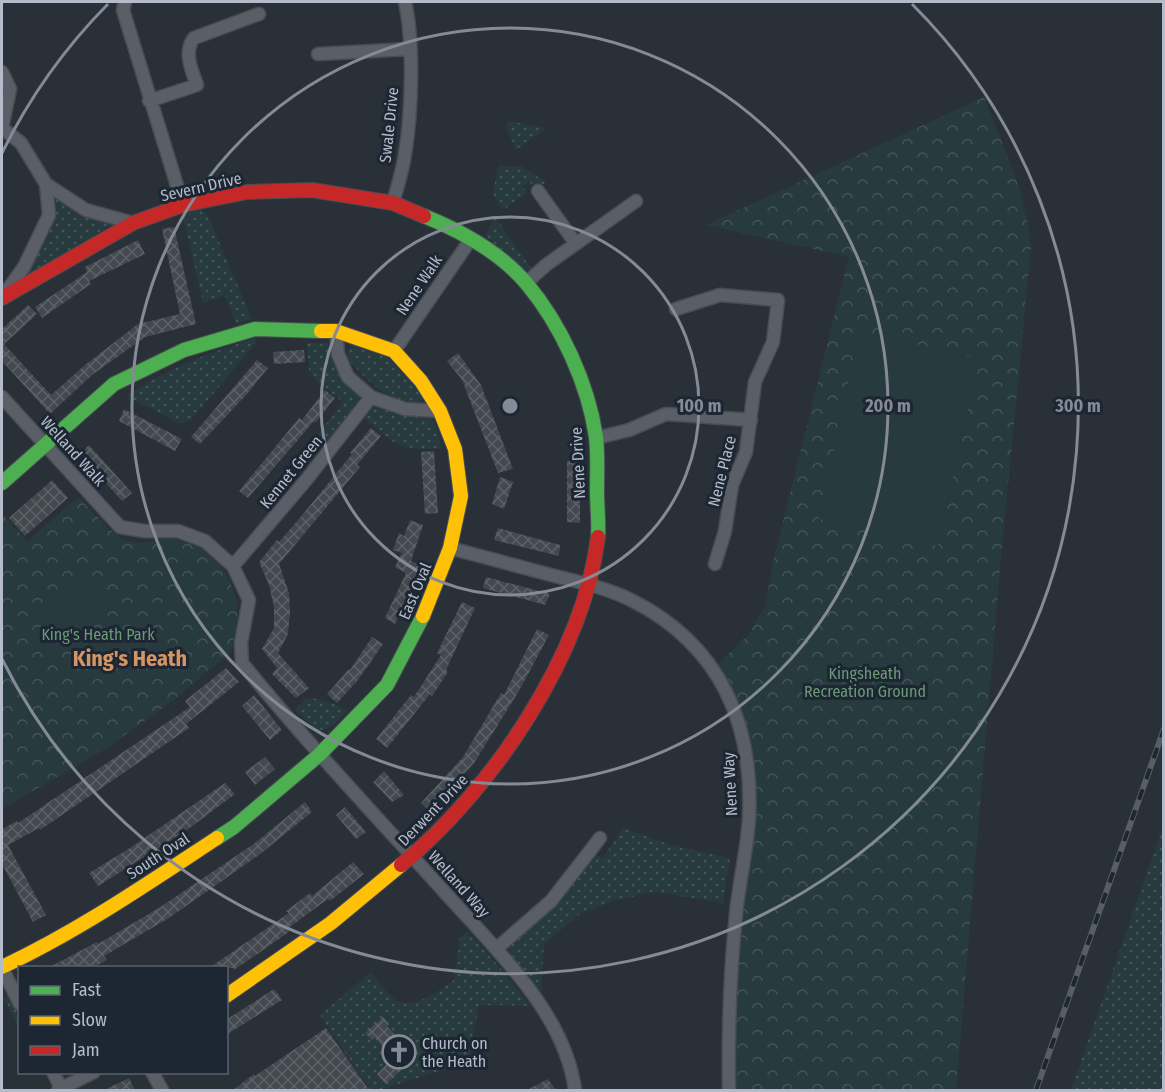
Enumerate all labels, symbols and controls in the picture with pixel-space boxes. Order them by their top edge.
street label: Swale Drive [376,86,402,164]
street label: Severn Drive [159,168,243,206]
street label: Nene Walk [392,251,446,319]
text: 100 m [677,395,721,417]
text: 200 m [864,395,911,417]
text: 300 m [1054,395,1101,417]
centre of rings [500,396,520,416]
street label: Welland Walk [37,412,110,490]
street label: Nene Drive [567,427,589,499]
street label: Kennet Green [256,432,326,512]
street label: Nene Place [704,434,740,508]
street label: East Oval [395,560,435,622]
park label: King's Heath Park [41,625,155,644]
district label: King's Heath [73,645,187,672]
park label: Kingsheath Recreation Ground [804,664,926,701]
street label: Nene Way [719,751,741,816]
street label: Derwent Drive [394,770,472,850]
street label: South Oval [123,829,193,883]
street label: Welland Way [424,847,494,922]
legend [18,966,228,1074]
text: Fast [72,979,101,1001]
text: Slow [72,1009,107,1031]
church icon: Church on the Heath [381,1034,417,1070]
place label: Church on the Heath [422,1034,488,1071]
text: Jam [72,1039,100,1061]

